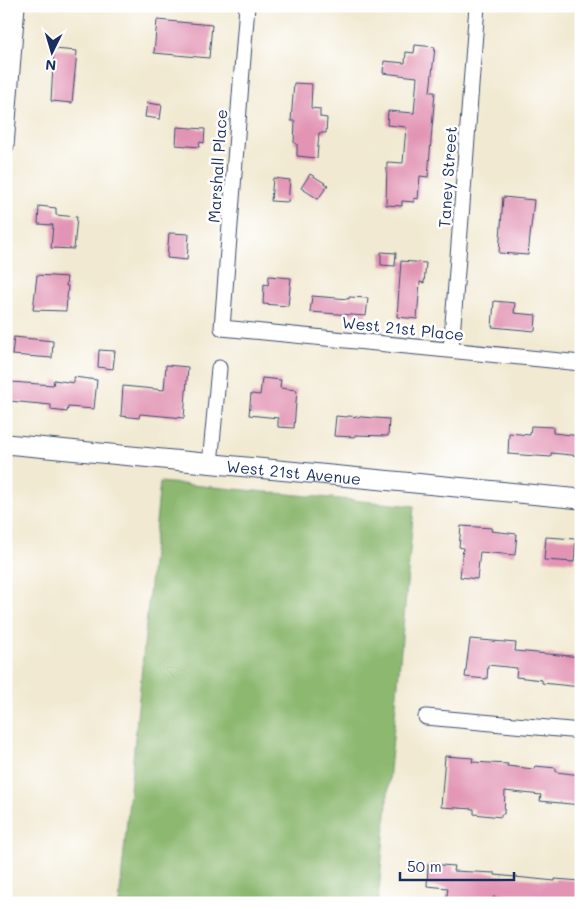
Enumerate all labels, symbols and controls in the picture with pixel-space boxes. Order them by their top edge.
north arrow [28,28,78,78]
text: N [45,56,57,75]
street label: Marshall Place [203,109,231,223]
street label: Taney Street [433,125,461,229]
street label: West 21st Place [341,311,465,345]
street label: West 21st Avenue [225,455,362,488]
scale bar [400,849,513,881]
text: 50 m [407,856,442,876]

